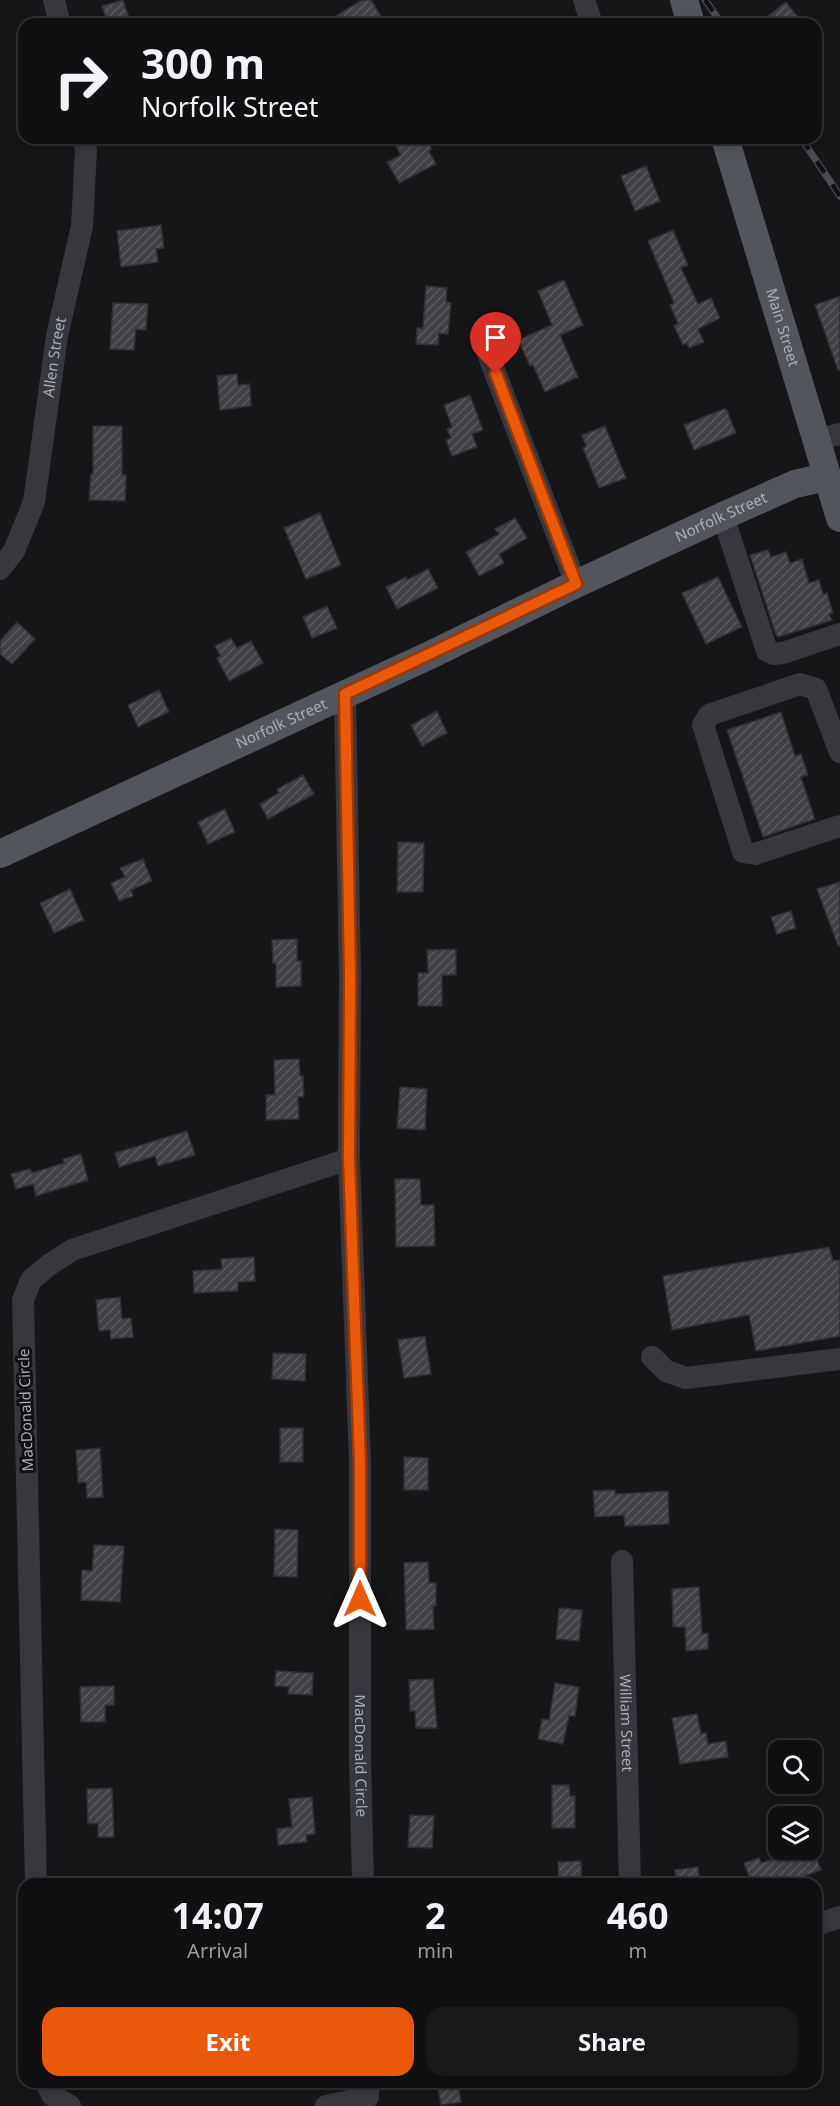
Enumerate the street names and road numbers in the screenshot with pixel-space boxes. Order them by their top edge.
street label: Main Street [762,286,805,369]
street label: Allen Street [38,314,70,398]
street label: Norfolk Street [672,487,770,546]
street label: Norfolk Street [232,693,330,753]
street label: MacDonald Circle [13,1348,37,1472]
street label: William Street [616,1674,638,1773]
street label: MacDonald Circle [351,1694,372,1817]

